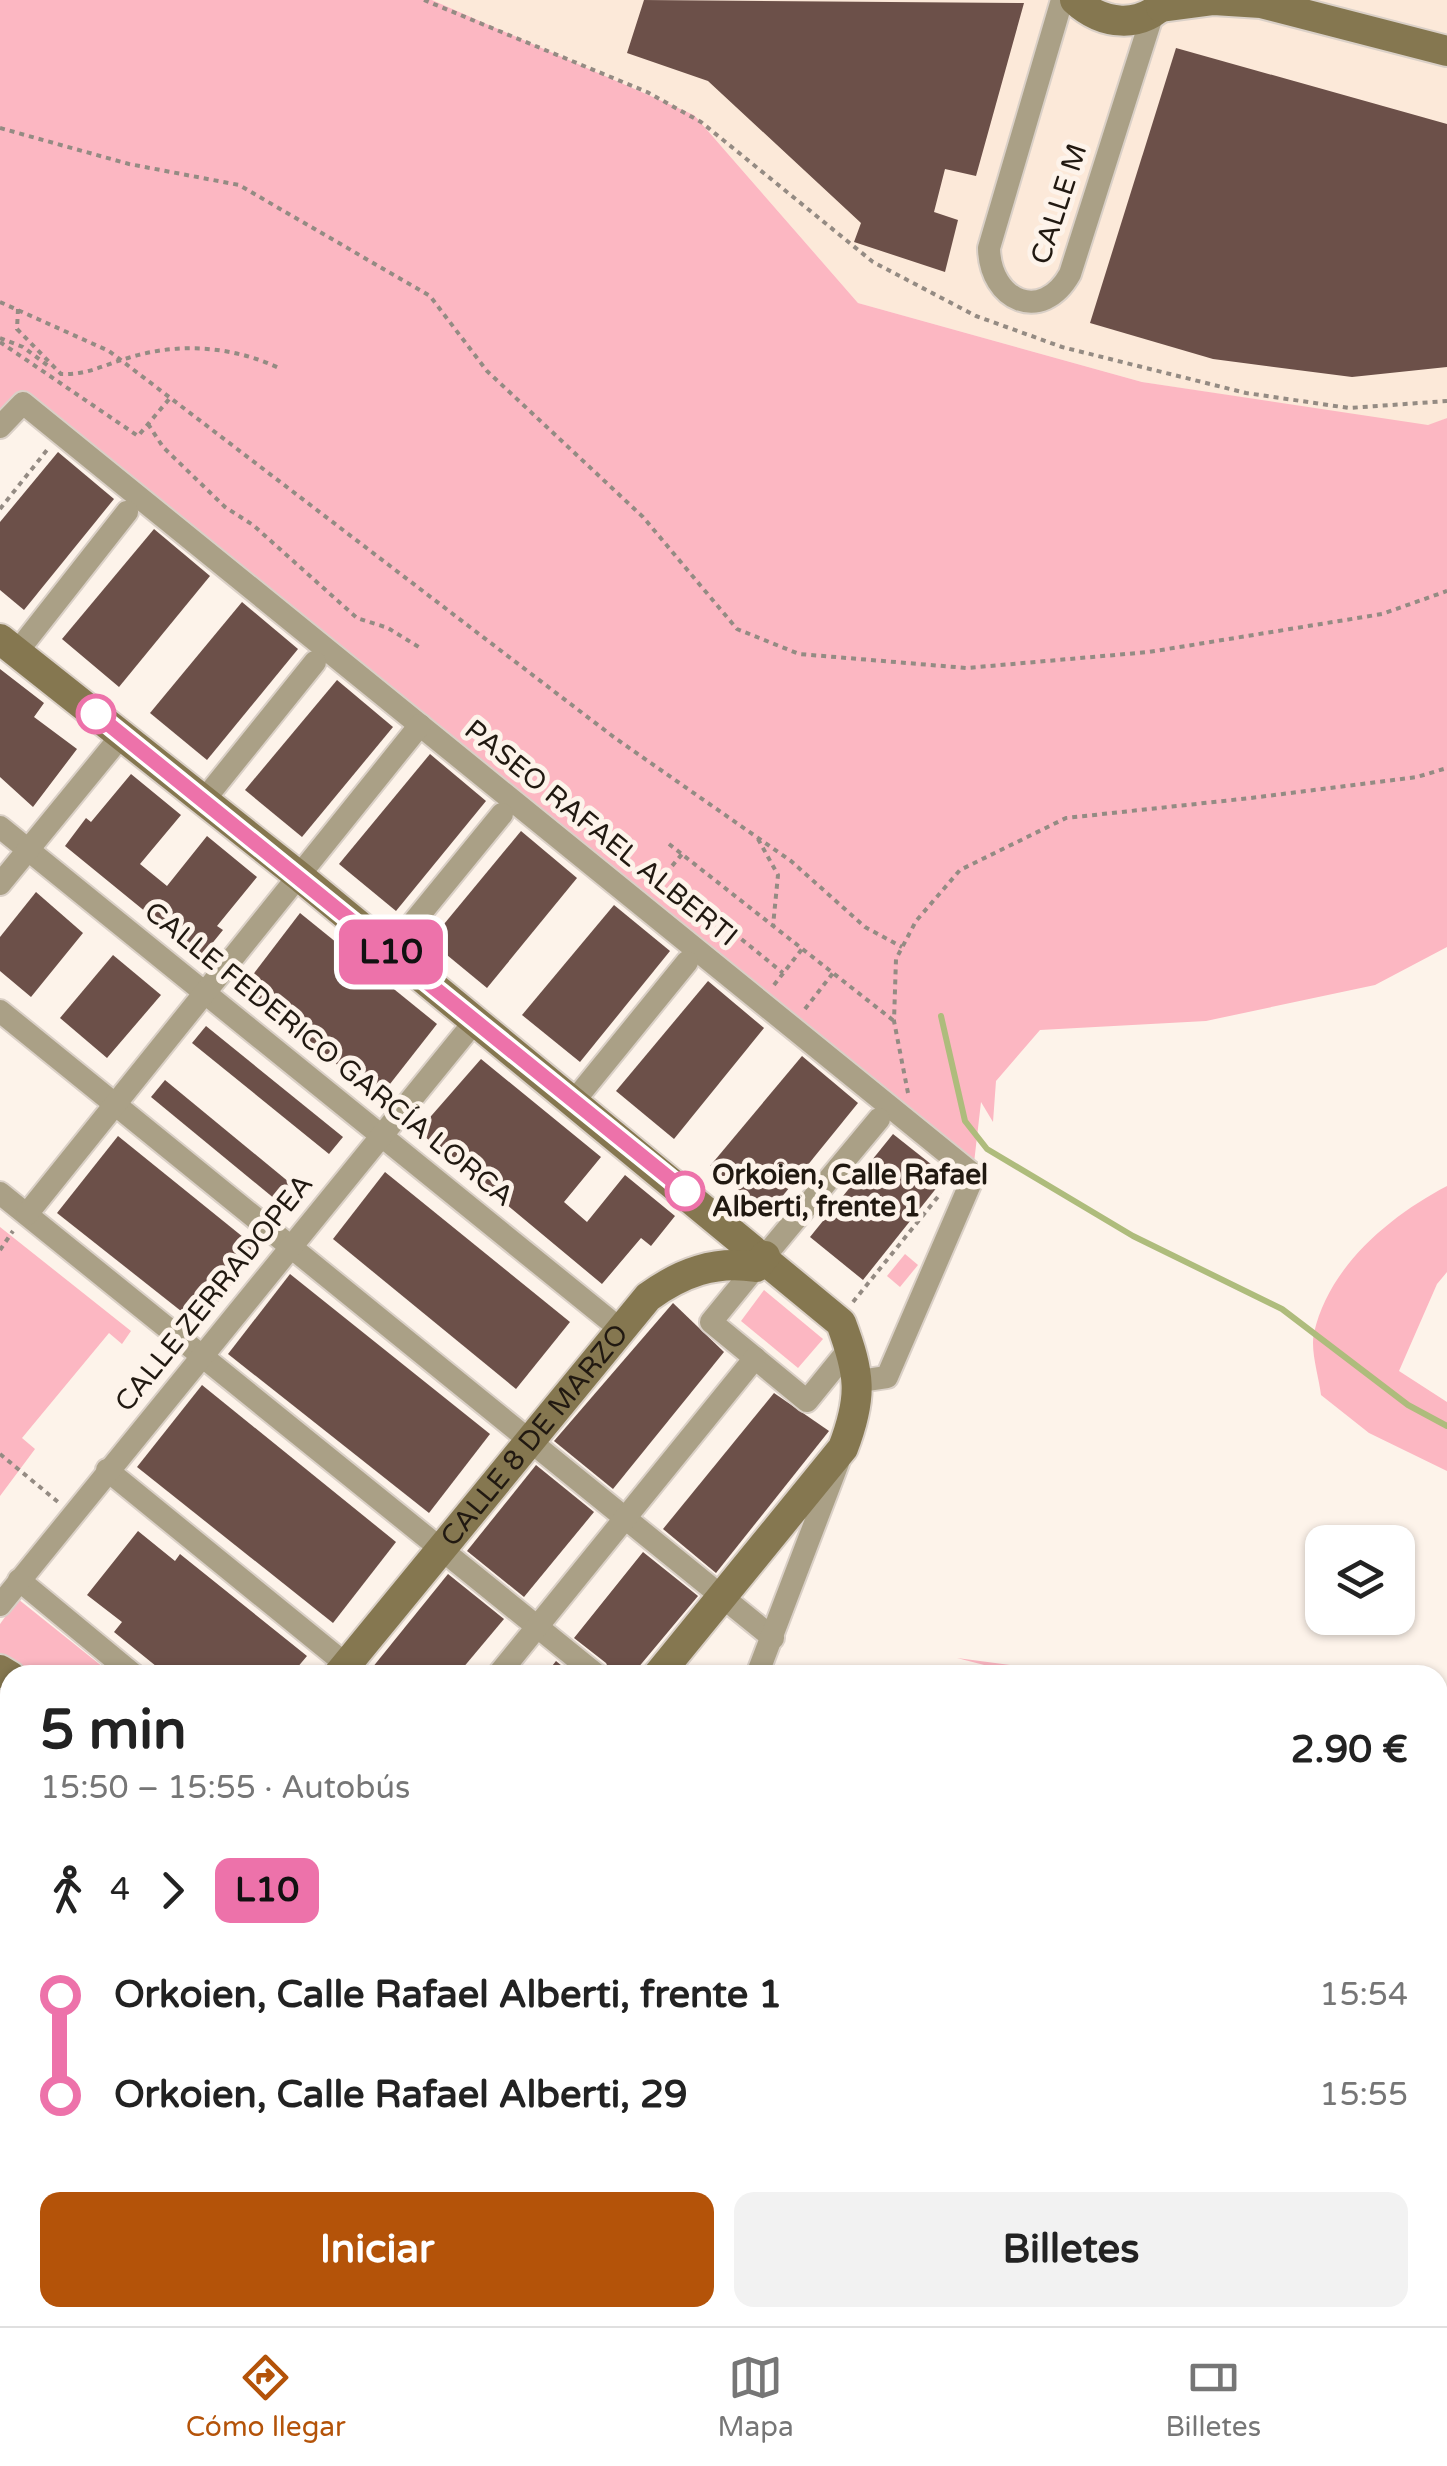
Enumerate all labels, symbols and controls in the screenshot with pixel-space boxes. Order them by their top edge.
street label: CALLE M [1024,139,1094,269]
unlabelled marker [77,695,115,733]
street label: PASEO RAFAEL ALBERTI [458,712,744,954]
street label: CALLE FEDERICO GARCÍA LORCA [138,894,520,1214]
line badge: L10 [334,920,448,984]
text: L10 [359,931,423,973]
place label: Orkoien, Calle Rafael Alberti, frente 1 [712,1158,988,1224]
street label: CALLE ZERRADOPEA [108,1167,320,1419]
marker: Orkoien, Calle Rafael Alberti, frente 1 [666,1172,704,1210]
street label: CALLE 8 DE MARZO [433,1317,636,1553]
map controls [1305,1525,1415,1635]
button: layers [1305,1525,1415,1635]
text: 5 min [40,1698,187,1764]
text: 2.90 € [1291,1727,1408,1773]
text: 15:50 – 15:55 · Autobús [40,1769,410,1807]
icon: walk [40,1863,95,1918]
icon: forward [145,1863,200,1918]
text: L10 [235,1869,299,1911]
text: 4 [110,1871,130,1909]
text: Orkoien, Calle Rafael Alberti, frente 1 [114,1972,782,2018]
text: 15:54 [1319,1976,1408,2014]
text: Orkoien, Calle Rafael Alberti, 29 [114,2072,688,2118]
text: 15:55 [1319,2076,1408,2114]
button: Iniciar [40,2192,714,2307]
button: Billetes [734,2192,1408,2307]
tab: Cómo llegar [186,2350,346,2444]
tab: Mapa [718,2350,794,2444]
tab: Billetes [1165,2350,1261,2444]

